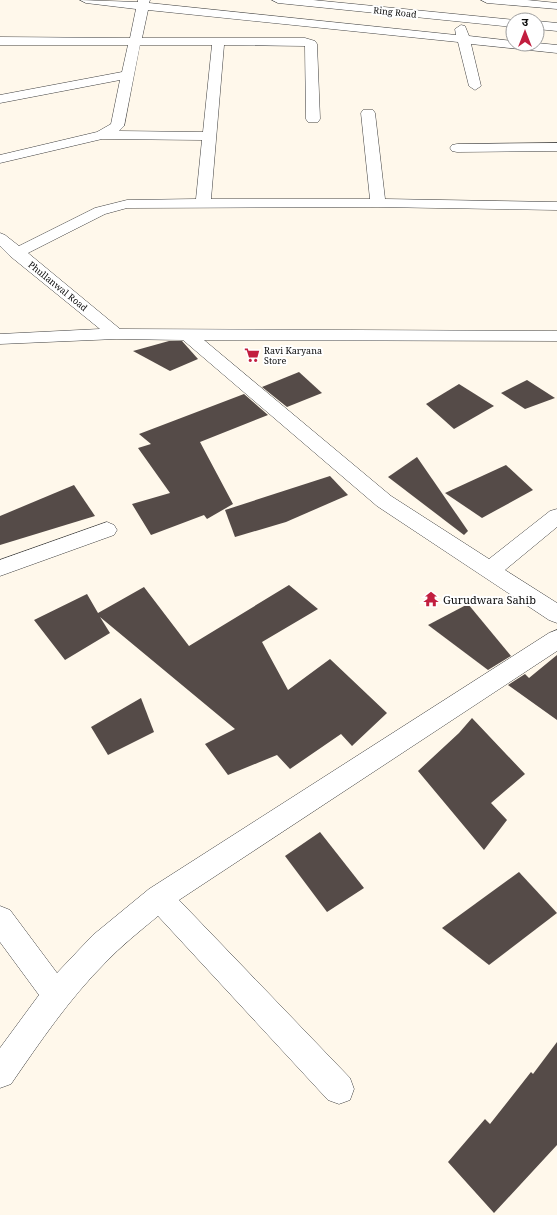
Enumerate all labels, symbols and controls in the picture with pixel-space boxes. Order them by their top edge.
street label: Ring Road [373,3,418,21]
north arrow [505,12,545,52]
text: उ [522,14,529,29]
street label: Phullanwal Road [26,258,91,314]
place label: Ravi Karyana Store [264,344,322,367]
supermarket icon: Ravi Karyana Store [243,346,261,364]
temple icon: Gurudwara Sahib [422,590,440,608]
place label: Gurudwara Sahib [443,592,536,607]

